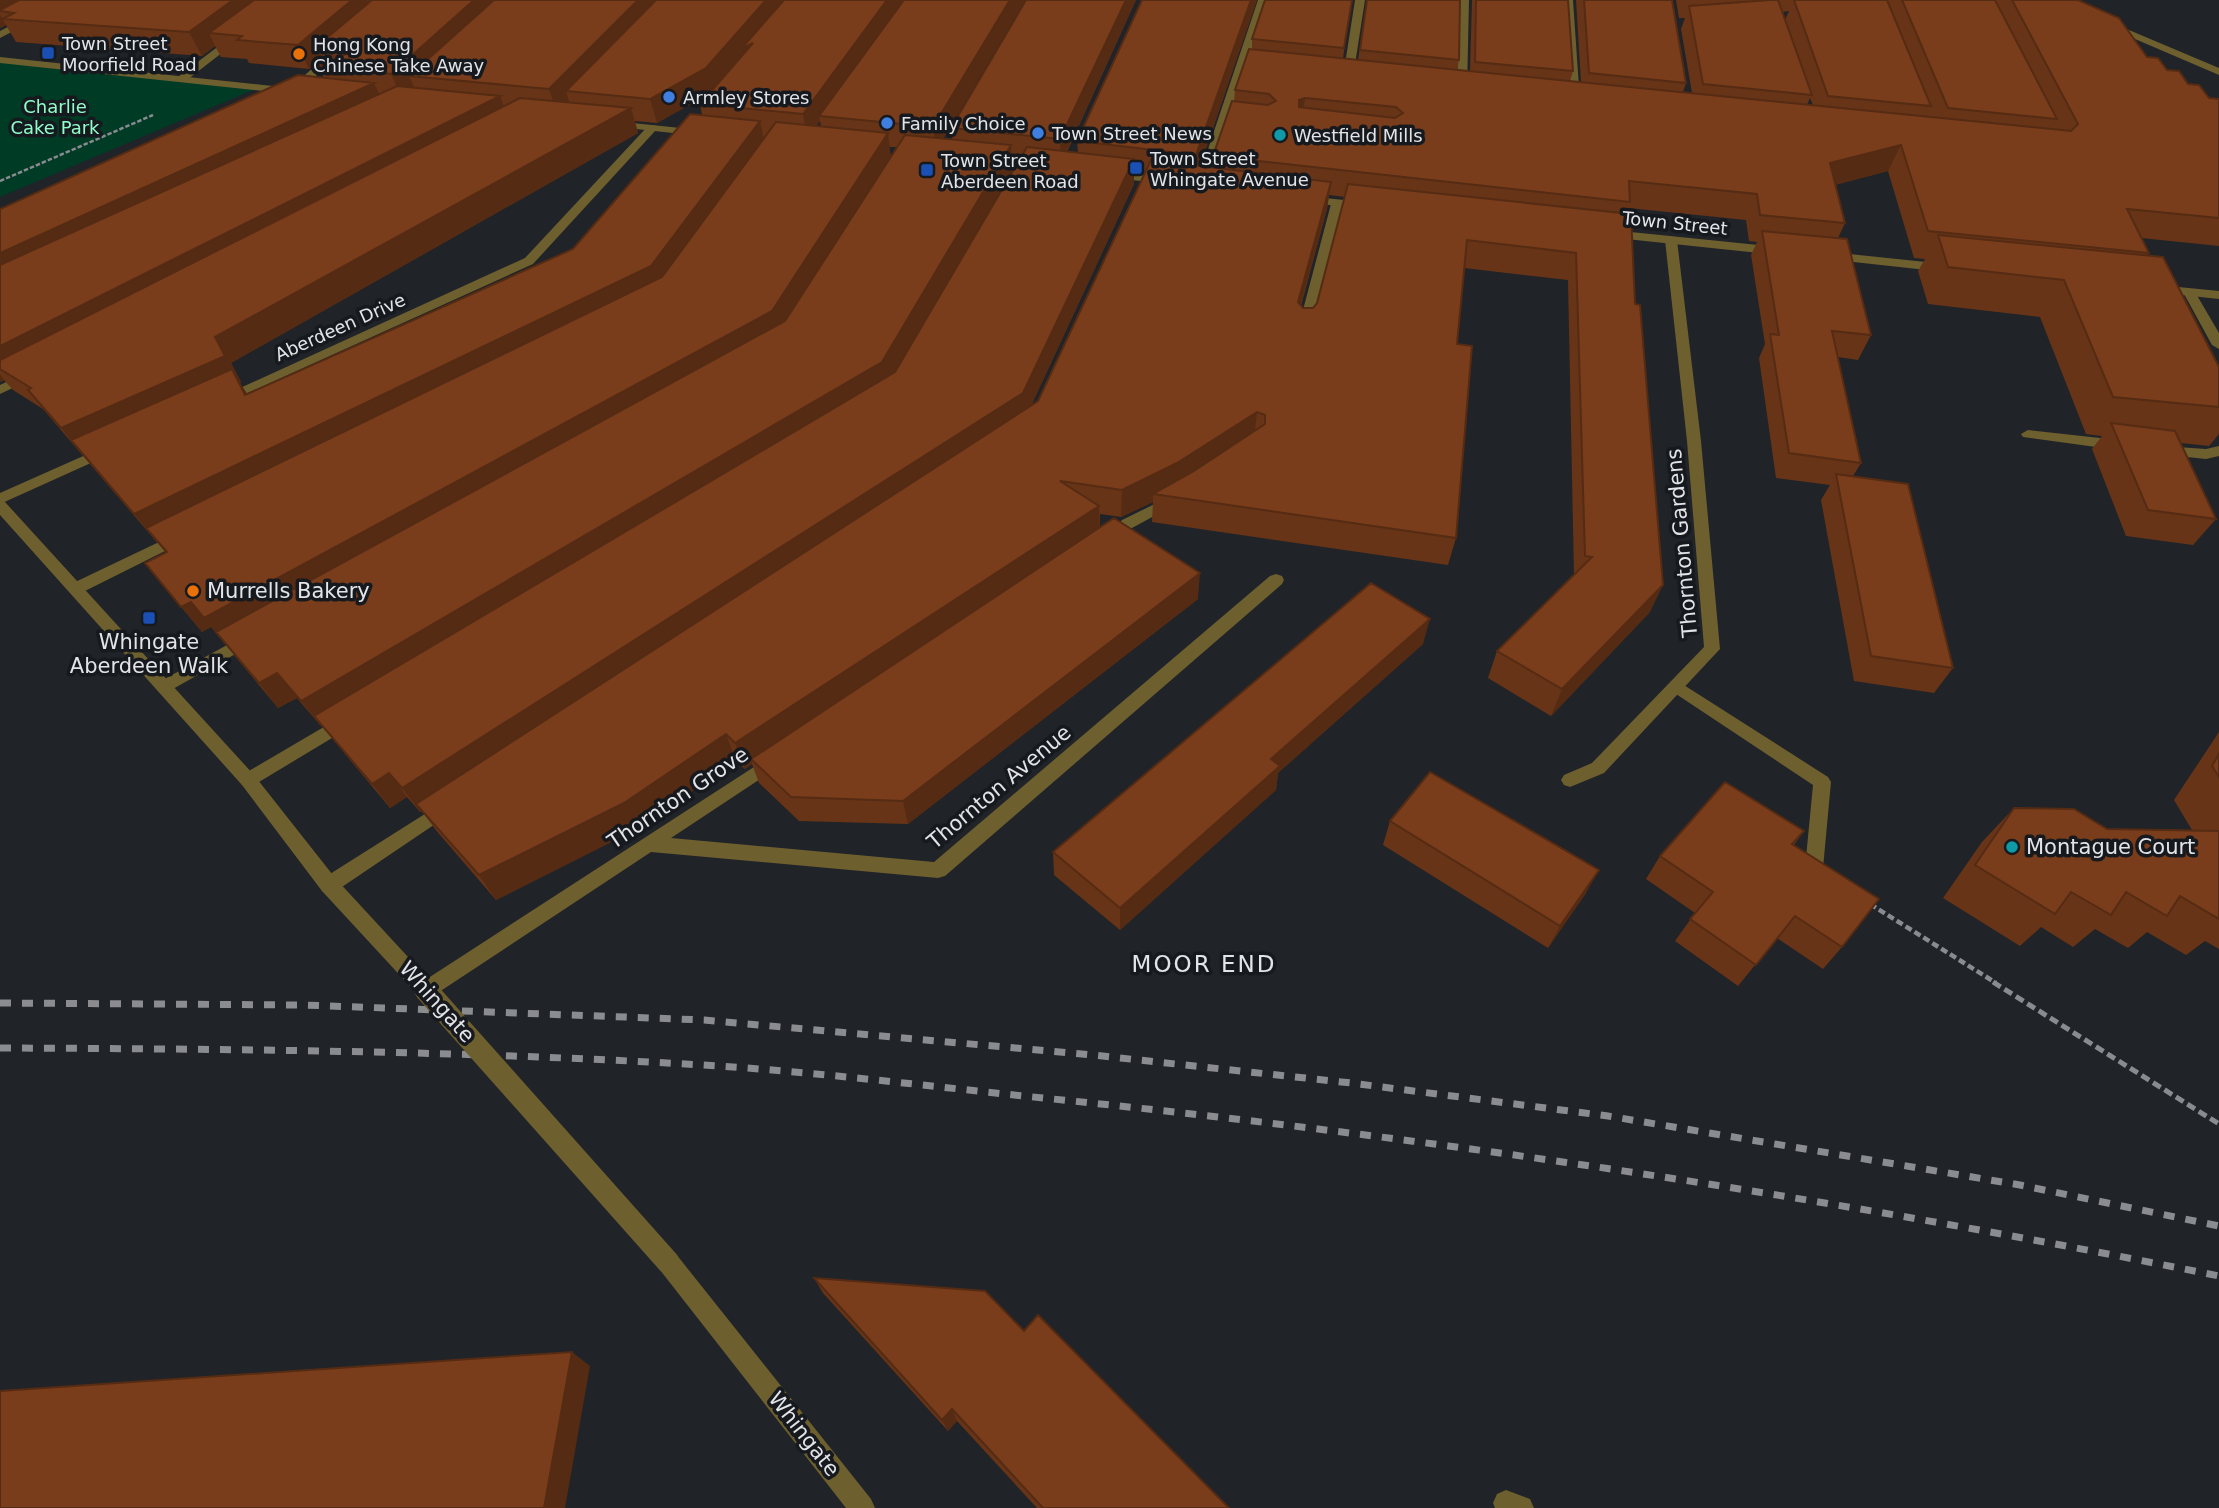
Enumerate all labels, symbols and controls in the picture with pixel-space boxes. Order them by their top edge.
place label: Town Street Moorfield Road [61,33,197,75]
place label: Hong Kong Chinese Take Away [313,34,485,76]
marker: Town Street Moorfield Road [40,45,56,61]
marker: Hong Kong Chinese Take Away [291,46,307,62]
place label: Armley Stores [683,87,809,108]
marker: Armley Stores [661,89,677,105]
park label: Charlie Cake Park [10,96,100,138]
place label: Family Choice [901,113,1026,134]
marker: Family Choice [879,115,895,131]
place label: Town Street News [1051,123,1212,144]
marker: Town Street News [1030,125,1046,141]
place label: Westfield Mills [1294,125,1423,146]
marker: Westfield Mills [1272,127,1288,143]
place label: Town Street Whingate Avenue [1149,148,1309,190]
place label: Town Street Aberdeen Road [940,150,1079,192]
marker: Town Street Whingate Avenue [1128,160,1144,176]
marker: Town Street Aberdeen Road [919,162,935,178]
street label: Town Street [1620,207,1729,239]
street label: Aberdeen Drive [272,289,408,365]
street label: Thornton Gardens [1662,448,1702,639]
place label: Murrells Bakery [207,579,370,603]
marker: Murrells Bakery [185,583,201,599]
marker: Whingate Aberdeen Walk [141,610,157,626]
place label: Whingate Aberdeen Walk [70,630,229,678]
street label: Thornton Avenue [922,720,1076,855]
street label: Thornton Grove [602,742,753,854]
place label: Montague Court [2026,835,2195,859]
marker: Montague Court [2004,839,2020,855]
district label: MOOR END [1132,951,1276,977]
street label: Whingate [394,957,480,1047]
street label: Whingate [764,1387,844,1481]

